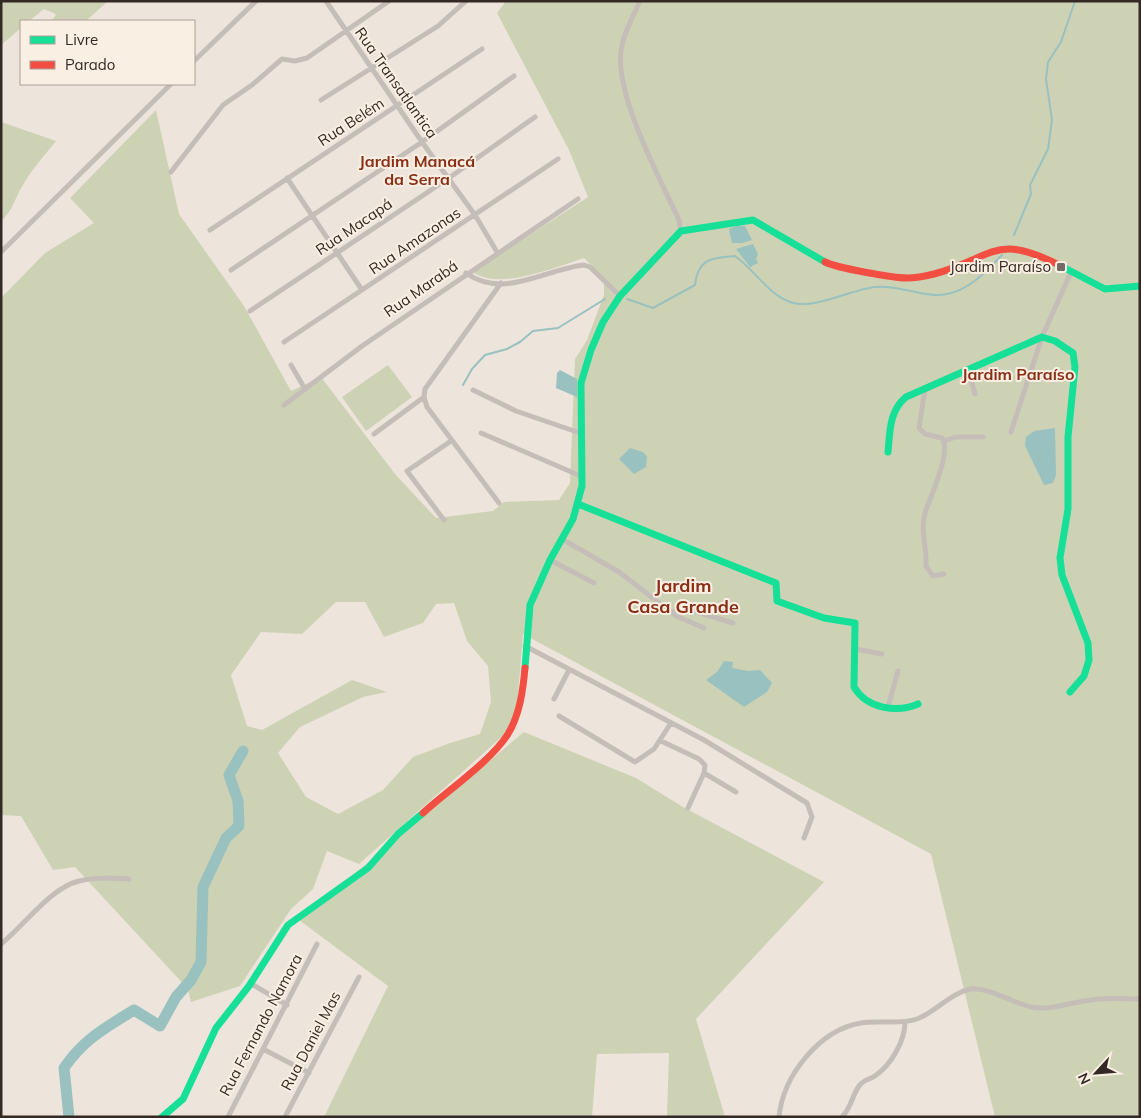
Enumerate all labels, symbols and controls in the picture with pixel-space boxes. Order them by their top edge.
legend [20,20,195,85]
street label: Rua Transatlantica [351,24,442,142]
text: Livre [65,30,98,49]
text: Parado [65,55,115,74]
street label: Rua Belém [314,93,387,150]
district label: Jardim Manacá da Serra [359,151,475,189]
street label: Rua Macapá [312,194,396,259]
street label: Rua Amazonas [365,203,464,278]
street label: Rua Marabá [380,256,461,321]
place label: Jardim Paraíso [950,257,1051,276]
marker: Jardim Paraíso [1055,261,1067,273]
district label: Jardim Paraíso [962,364,1074,384]
district label: Jardim Casa Grande [627,574,739,618]
street label: Rua Fernando Namora [215,951,306,1099]
street label: Rua Daniel Mas [276,988,345,1094]
north arrow [1071,1048,1121,1098]
text: N [1074,1070,1095,1087]

